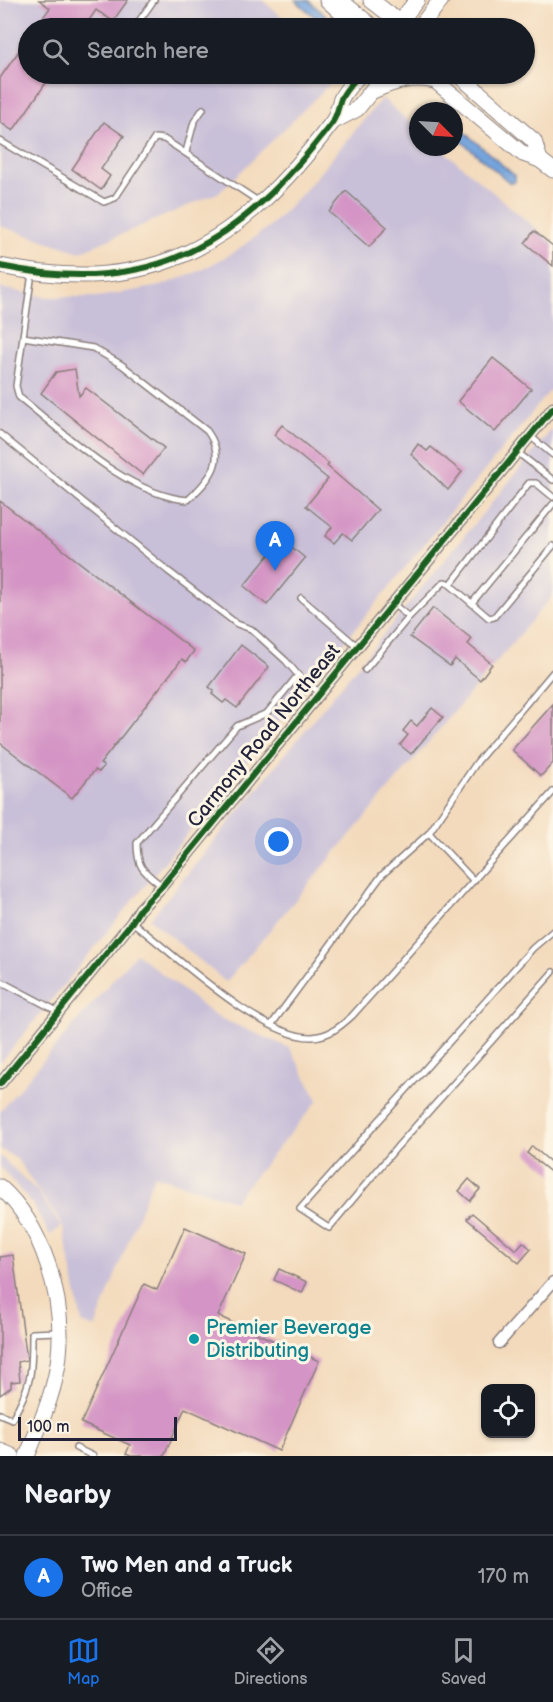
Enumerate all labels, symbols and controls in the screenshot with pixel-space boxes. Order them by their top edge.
search box [18,18,535,84]
icon: search [39,35,72,68]
text: Search here [87,38,209,65]
north arrow [409,102,463,156]
pin: A [256,522,294,571]
street label: Carmony Road Northeast [183,639,345,833]
your location [264,827,293,856]
place label: Premier Beverage Distributing [206,1316,371,1363]
marker: Premier Beverage Distributing [187,1332,201,1346]
map controls [481,1384,535,1438]
button: locate [481,1384,535,1438]
scale bar [18,1414,177,1442]
text: 100 m [27,1418,70,1437]
text: Nearby [24,1480,111,1511]
text: Two Men and a Truck [81,1552,292,1579]
text: A [37,1565,50,1589]
text: 170 m [478,1565,529,1589]
text: Office [81,1579,133,1603]
tab: Map [67,1634,100,1689]
tab: Directions [234,1634,307,1689]
tab: Saved [441,1634,486,1689]

